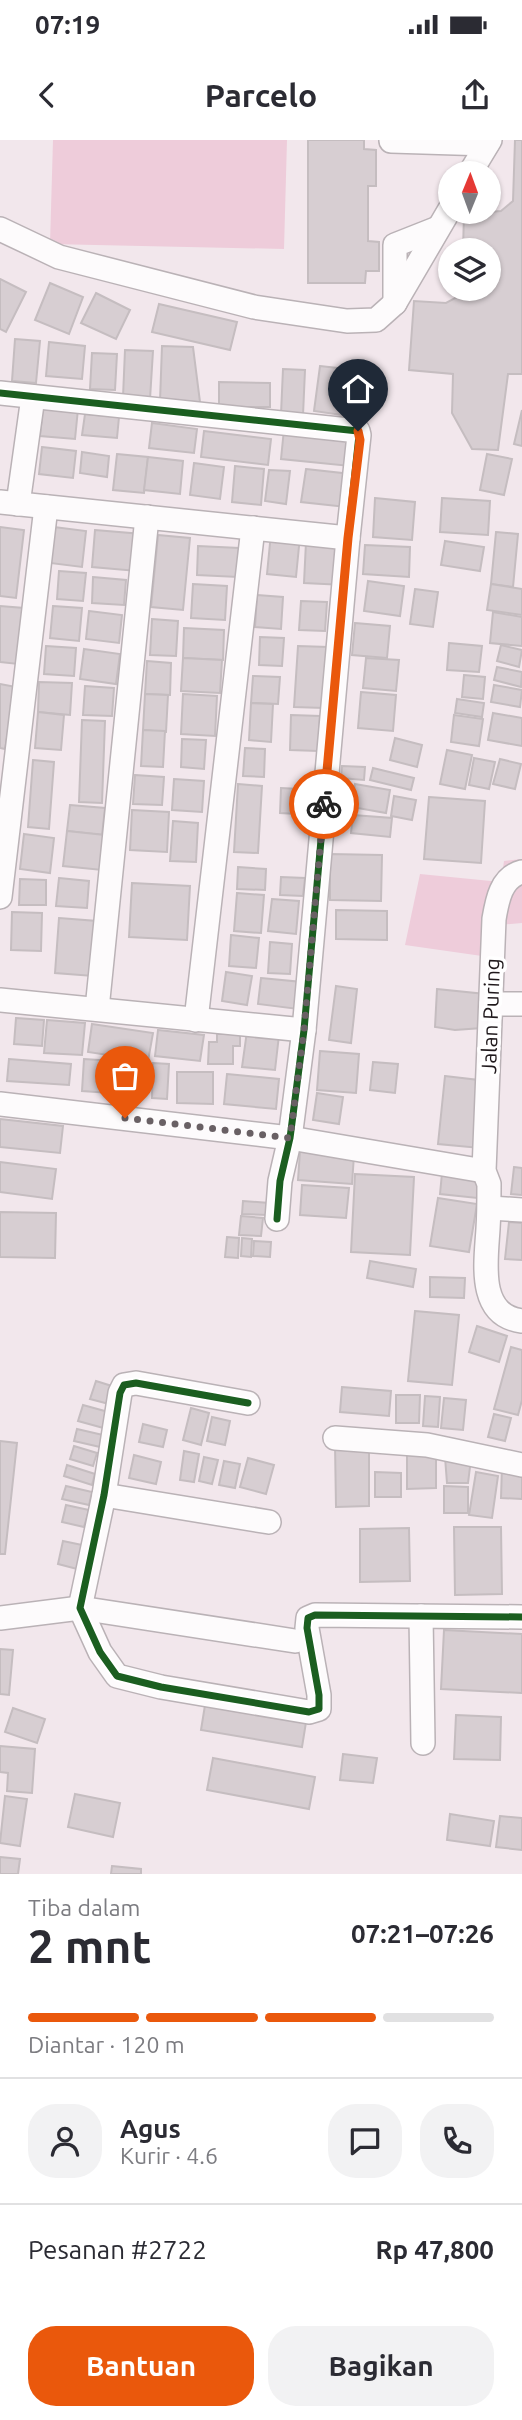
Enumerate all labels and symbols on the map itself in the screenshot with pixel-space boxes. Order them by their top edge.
north arrow [438,161,500,224]
pin [328,359,388,431]
courier [289,769,359,839]
street label: Jalan Puring [476,958,504,1074]
pin [95,1046,155,1118]

